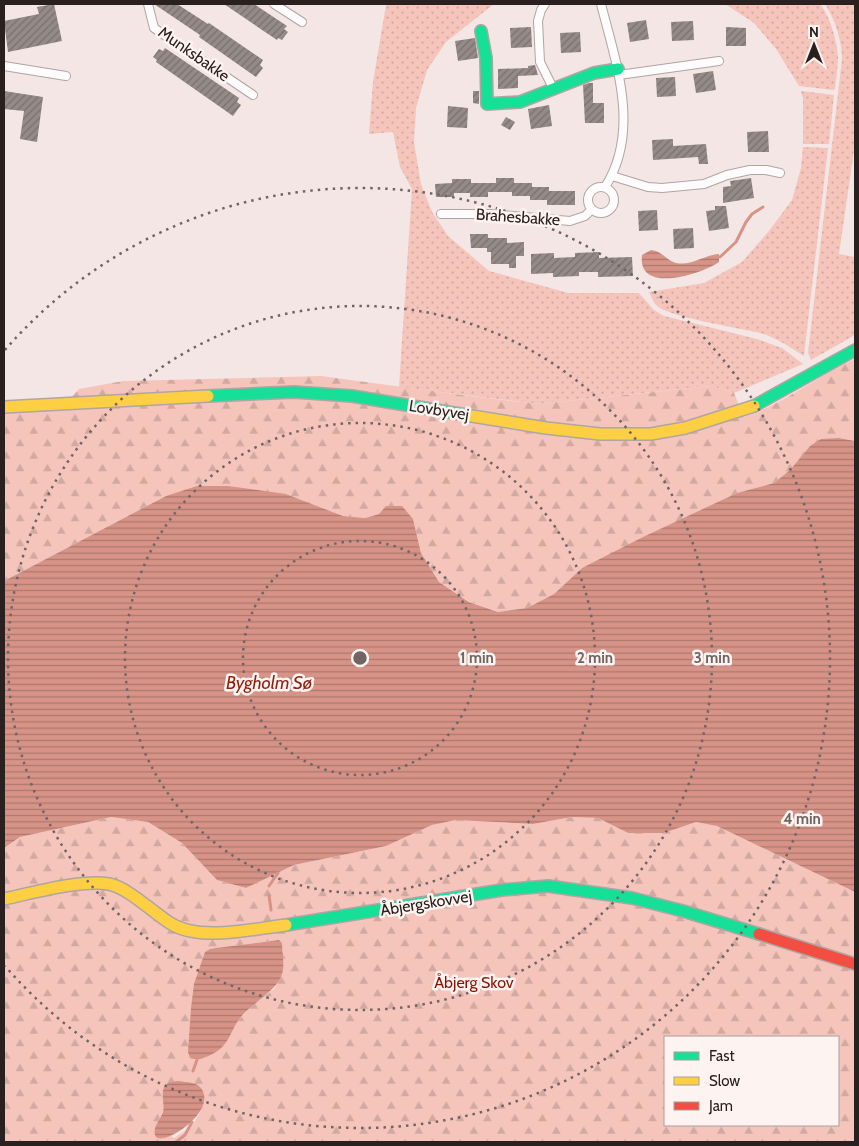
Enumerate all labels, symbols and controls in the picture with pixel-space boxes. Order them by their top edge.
north arrow [789,20,839,70]
street label: Munksbakke [155,23,233,85]
text: N [809,23,819,41]
street label: Brahesbakke [475,205,561,229]
street label: Lovbyvej [408,396,470,424]
centre of rings [351,649,369,667]
text: 1 min [460,649,494,667]
text: 2 min [577,649,613,667]
text: 3 min [694,649,730,667]
water label: Bygholm Sø [226,672,313,694]
text: 4 min [783,810,821,828]
street label: Åbjergskovvej [379,886,473,920]
park label: Åbjerg Skov [434,973,514,992]
legend [664,1036,839,1126]
text: Fast [709,1047,734,1065]
text: Slow [709,1072,740,1090]
text: Jam [708,1097,733,1115]

